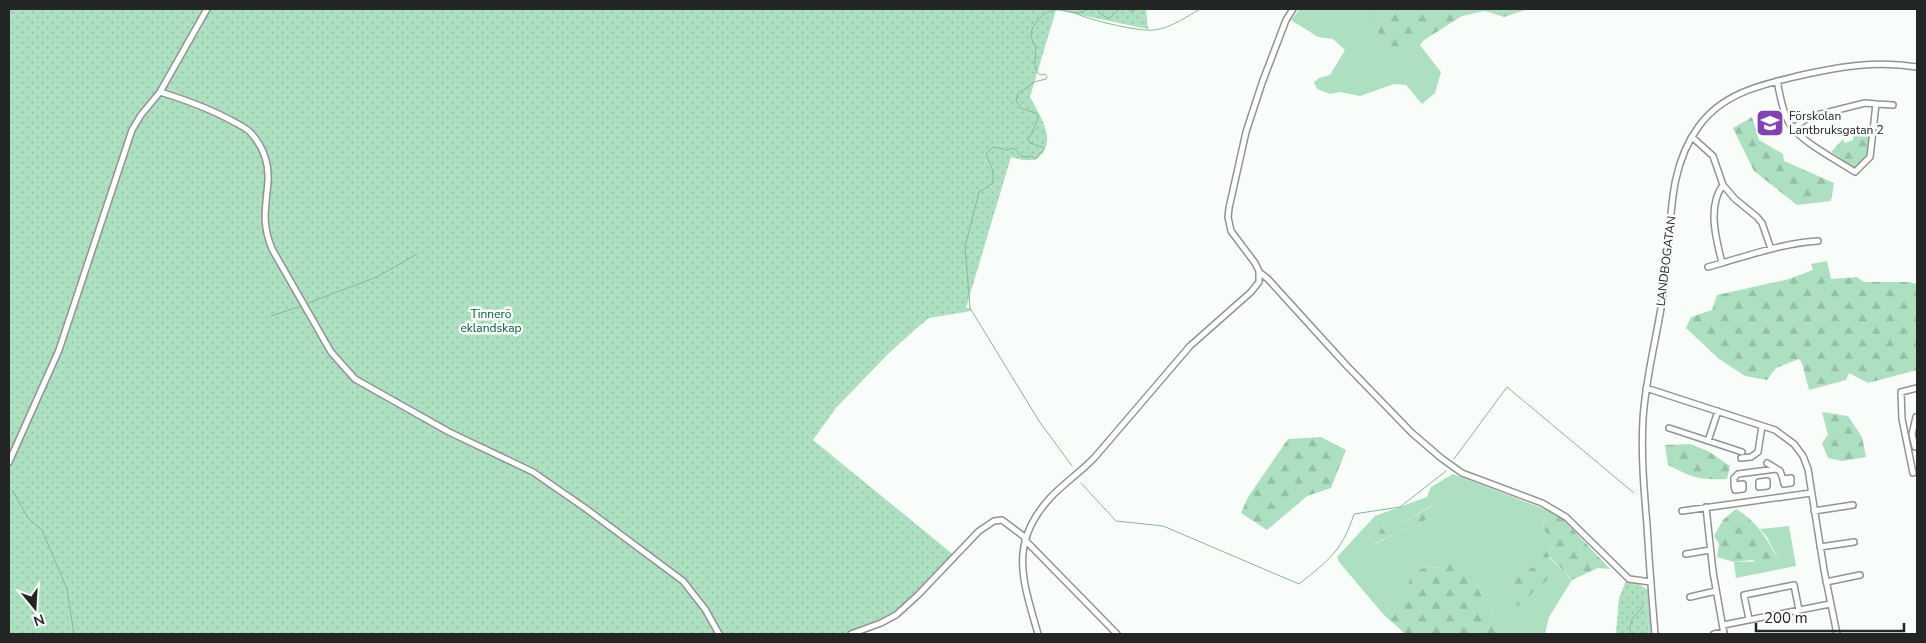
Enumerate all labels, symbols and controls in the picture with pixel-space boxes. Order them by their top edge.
school or university icon: Förskolan Lantbruksgatan 2 [1755,108,1785,138]
place label: Förskolan Lantbruksgatan 2 [1789,108,1884,138]
street label: LANDBOGATAN [1653,215,1679,307]
park label: Tinnerö eklandskap [460,306,522,336]
north arrow [10,583,60,633]
scale bar [1756,600,1904,632]
text: 200 m [1764,608,1808,628]
text: N [31,609,47,631]

